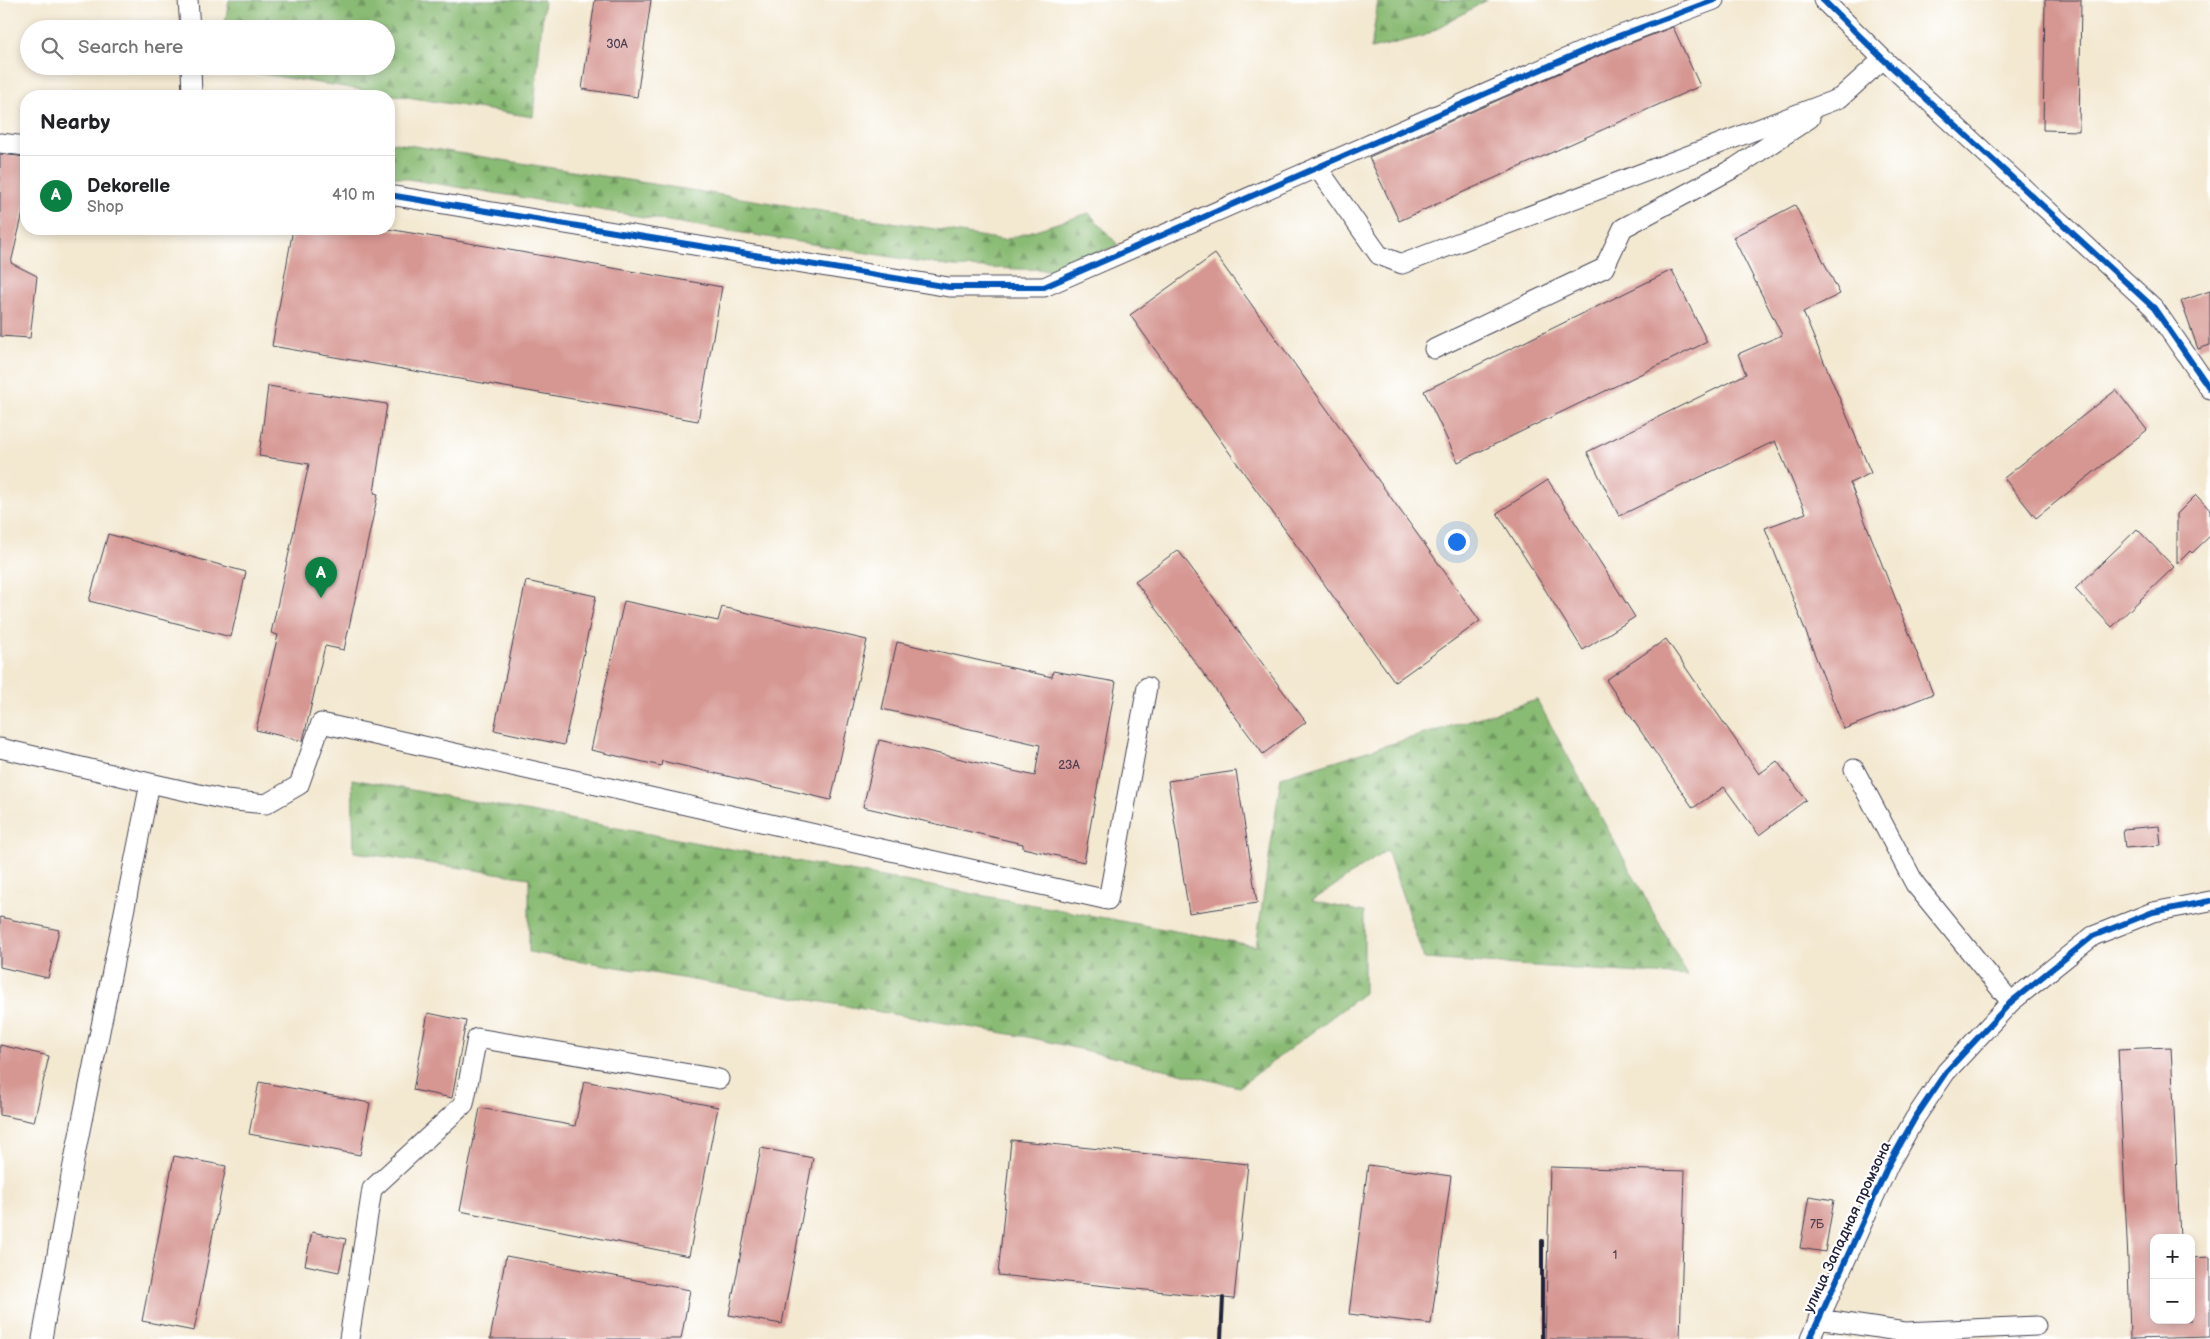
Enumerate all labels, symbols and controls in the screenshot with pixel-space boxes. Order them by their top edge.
search box [20,20,395,75]
icon: search [38,34,66,62]
text: Search here [78,36,183,59]
house number: 30А [606,37,629,52]
text: Nearby [40,110,110,135]
text: Dekorelle [87,175,170,198]
text: A [51,186,61,205]
text: 410 m [332,186,375,205]
text: Shop [87,198,124,217]
your location [1444,529,1470,555]
pin: A [305,557,337,598]
house number: 23А [1058,758,1080,773]
street label: улица Западная промзона [1799,1138,1896,1316]
house number: 7Б [1810,1217,1825,1232]
map controls [2150,1234,2195,1324]
button: + [2150,1234,2195,1279]
house number: 1 [1613,1248,1617,1263]
button: − [2150,1279,2195,1324]

